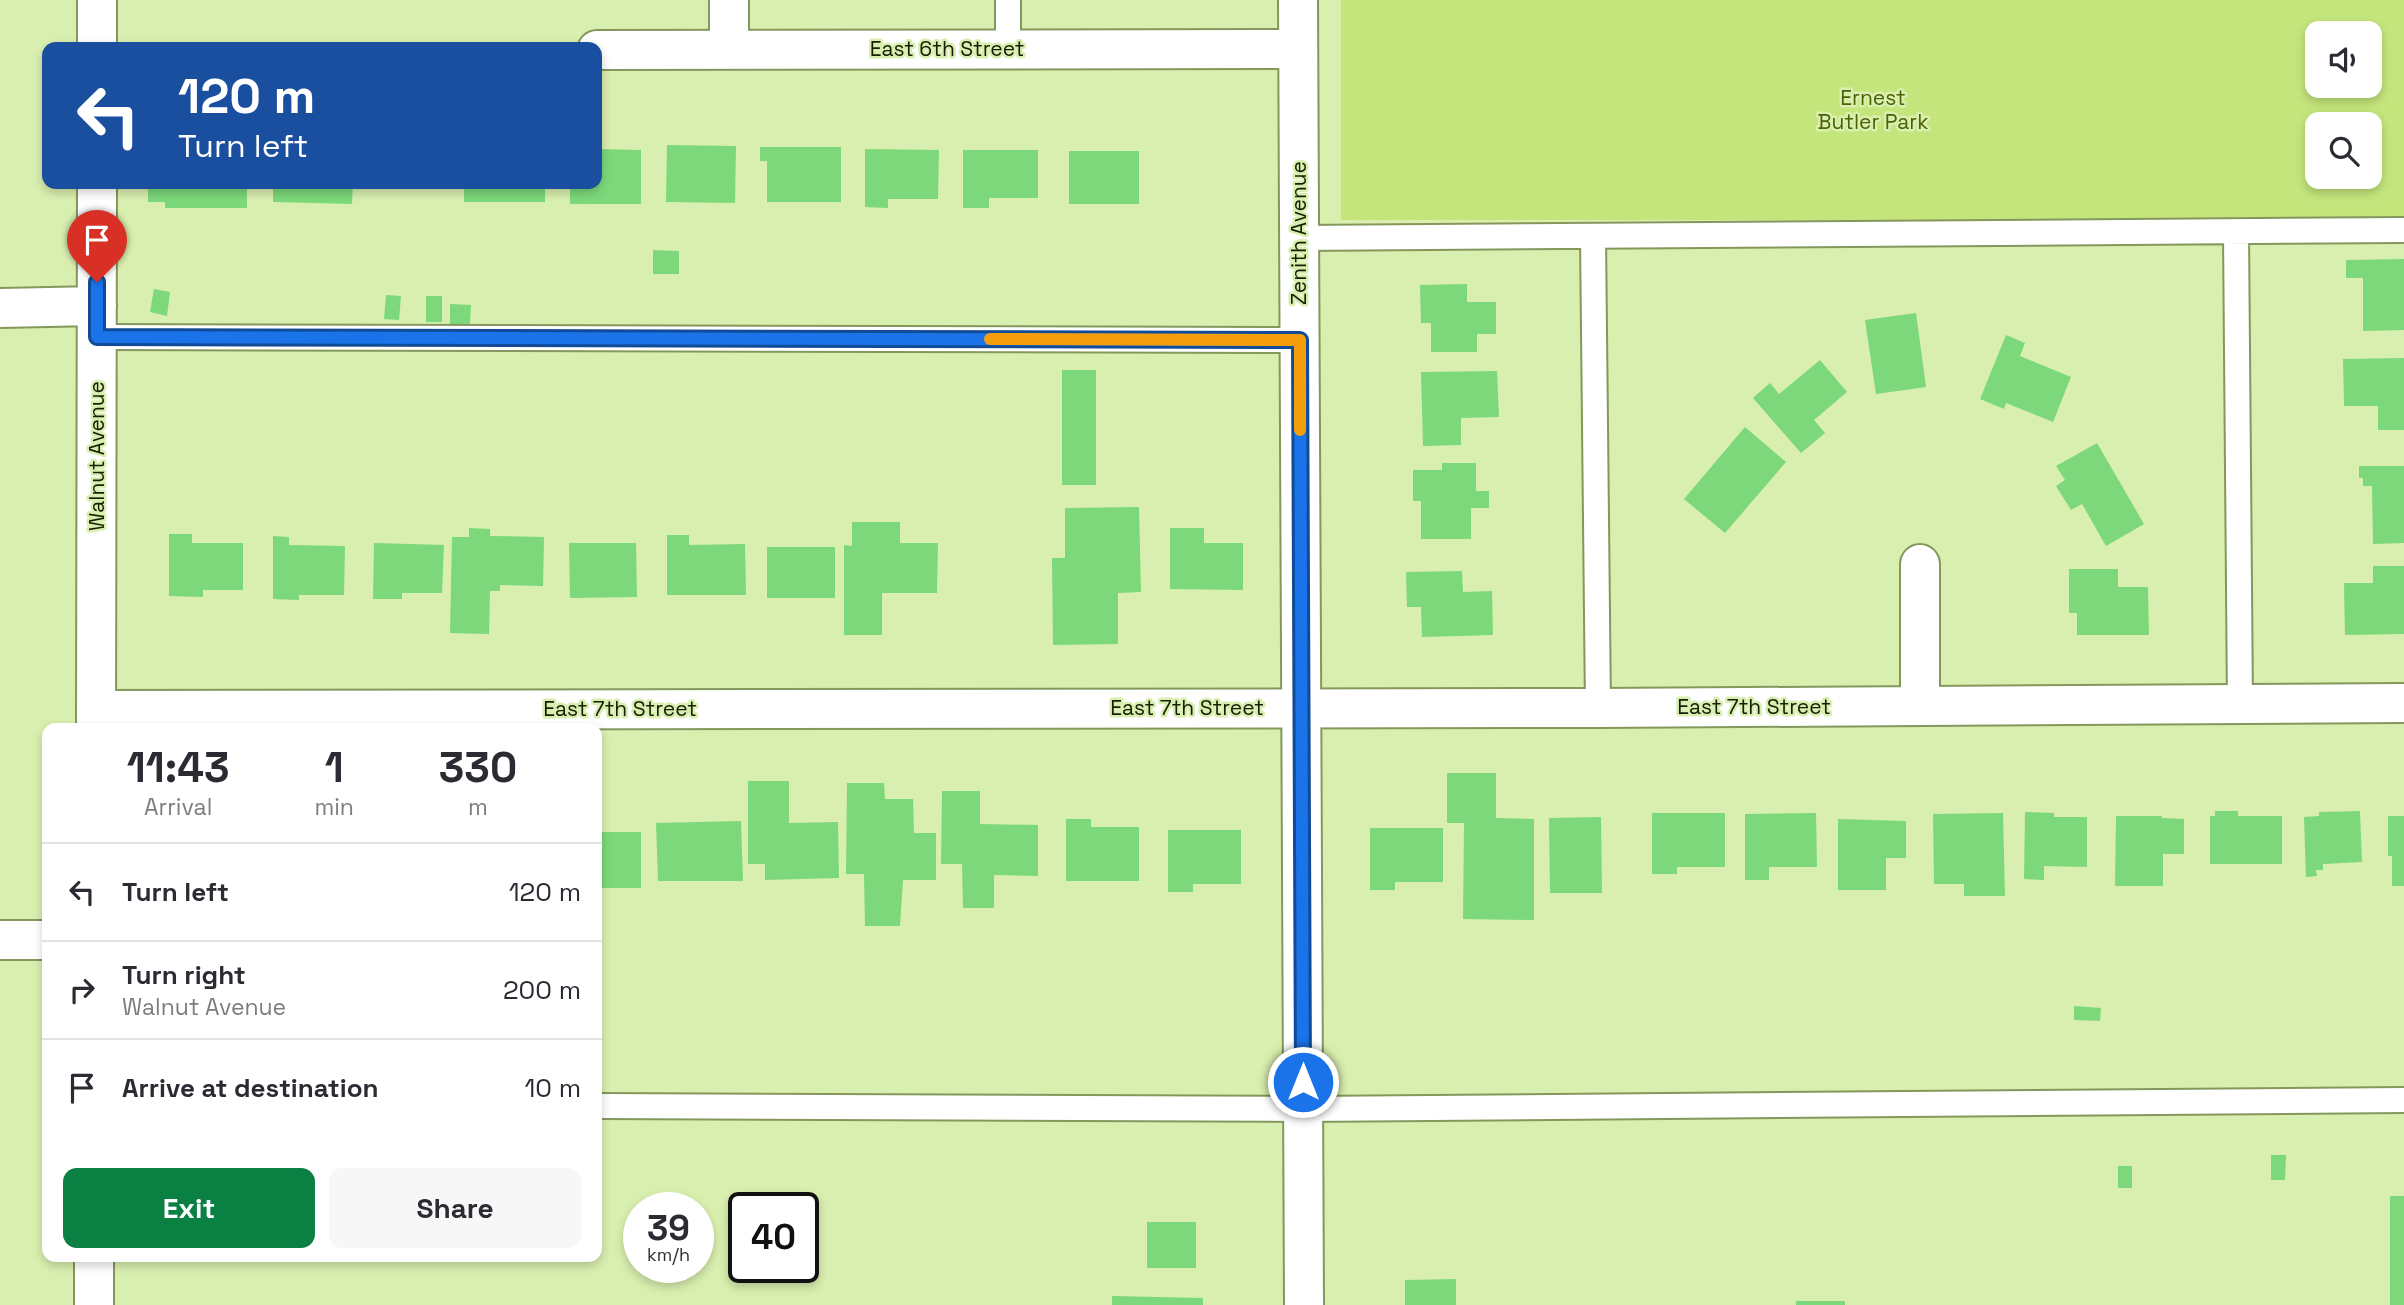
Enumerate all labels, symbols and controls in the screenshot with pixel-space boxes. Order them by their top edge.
map controls [2305,21,2382,189]
button: sound [2305,21,2382,98]
street label: East 6th Street [870,35,1024,62]
text: 120 m [178,65,315,127]
icon: left [63,70,154,161]
park label: Ernest Butler Park [1818,84,1928,135]
button: search [2305,112,2382,189]
text: Turn left [178,126,308,166]
street label: Zenith Avenue [1285,161,1312,305]
pin [67,210,127,282]
icon: arrive [78,221,116,259]
street label: Walnut Avenue [83,381,110,531]
street label: East 7th Street [1677,693,1831,720]
street label: East 7th Street [1110,694,1264,721]
street label: East 7th Street [543,695,697,722]
text: 11:43 [127,741,230,794]
text: 1 [325,741,344,794]
text: 330 [439,741,517,794]
text: Arrival [144,792,212,822]
text: min [314,792,354,822]
text: m [468,792,488,822]
icon: left [63,873,101,911]
text: Turn left [122,875,229,909]
text: 120 m [509,875,581,909]
text: Turn right [122,958,246,992]
icon: right [63,971,101,1009]
text: 200 m [503,973,581,1007]
text: Walnut Avenue [122,992,286,1022]
position arrow [1266,1045,1340,1119]
icon: arrive [63,1069,101,1107]
text: Arrive at destination [122,1071,379,1105]
text: 10 m [524,1071,581,1105]
button: Exit [63,1168,315,1248]
button: Share [329,1168,581,1248]
speed limit sign: 40 [728,1192,819,1283]
text: 39 [647,1206,690,1250]
text: km/h [647,1243,690,1266]

